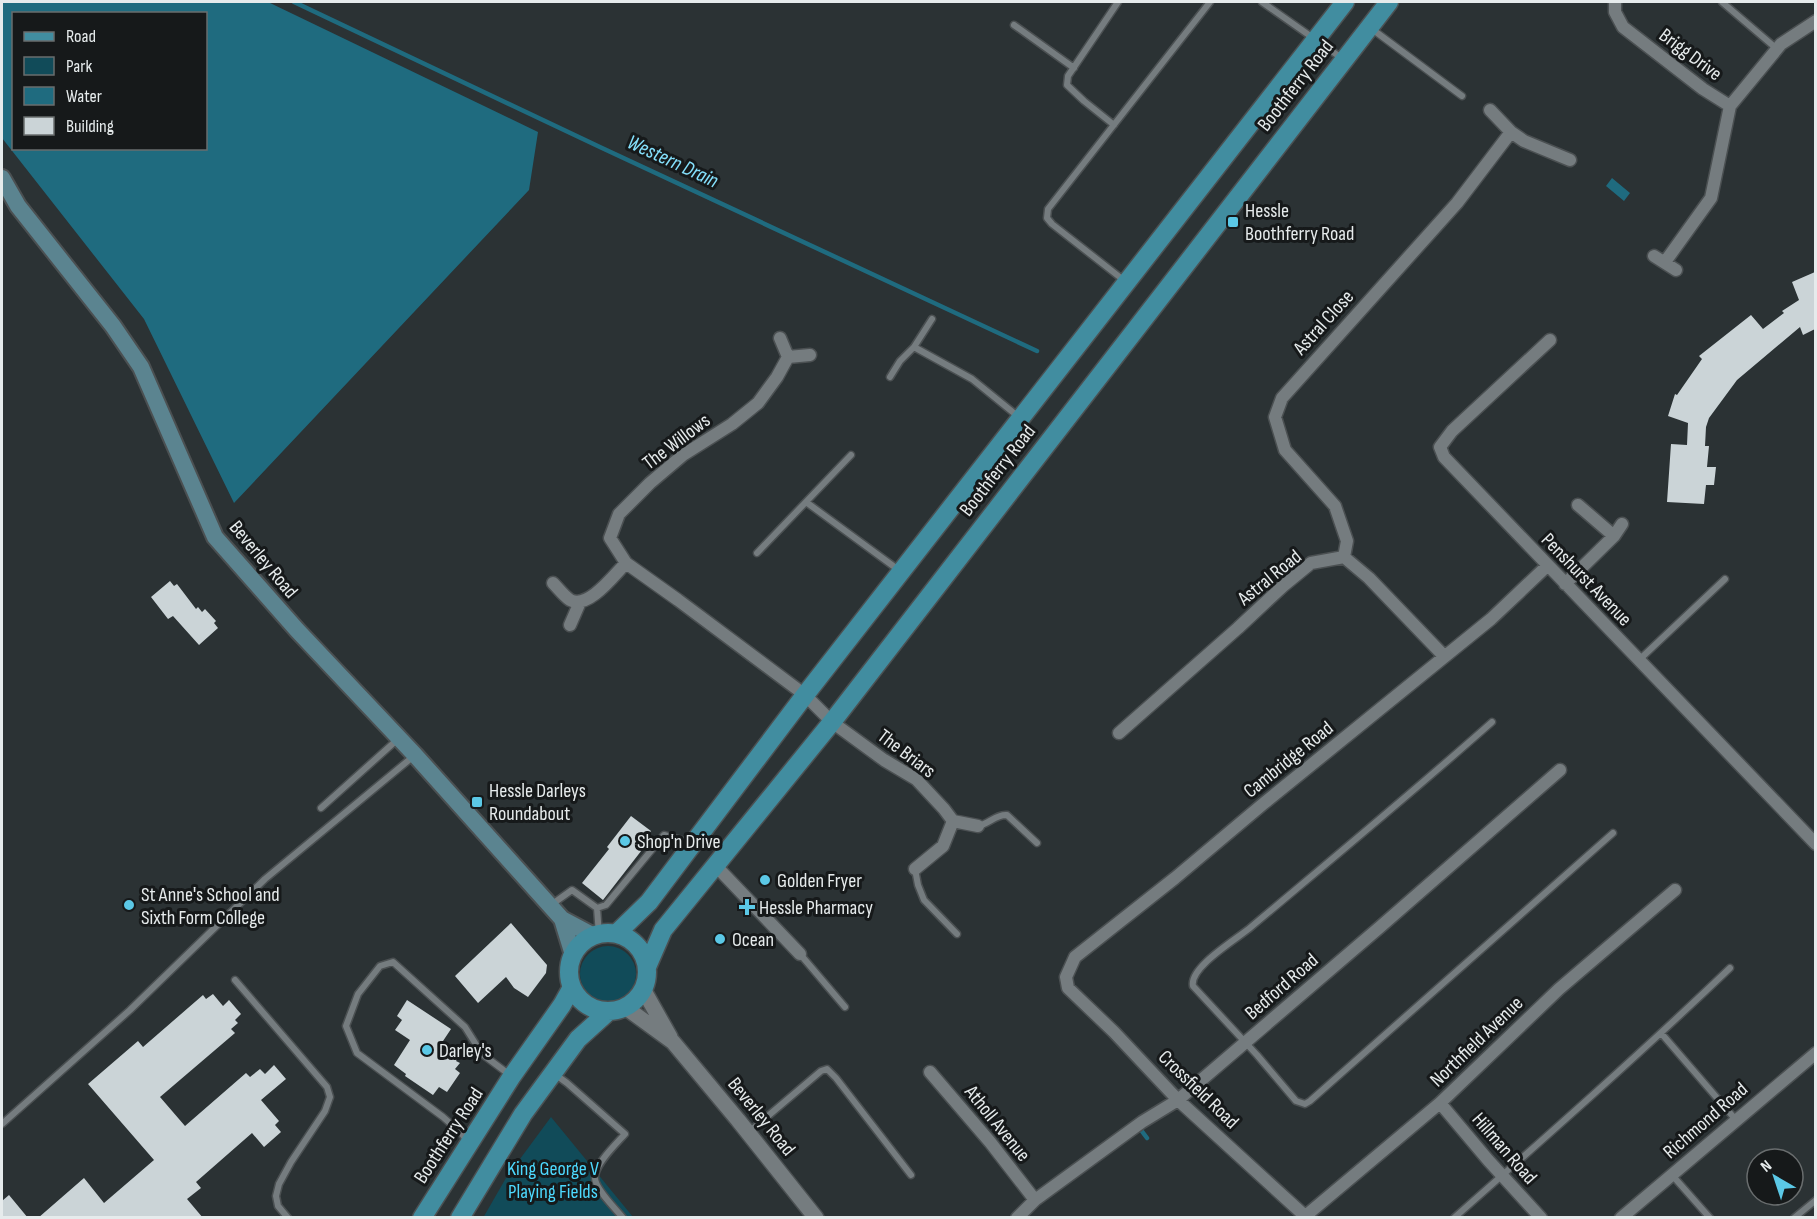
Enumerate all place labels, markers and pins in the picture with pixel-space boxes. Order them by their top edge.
place label: Hessle Boothferry Road [1245,199,1354,246]
marker: Hessle Boothferry Road [1226,215,1240,229]
place label: Hessle Darleys Roundabout [489,779,586,826]
marker: Hessle Darleys Roundabout [470,795,484,809]
place label: Shop'n Drive [637,830,721,854]
marker: Shop'n Drive [618,834,632,848]
place label: Golden Fryer [777,869,862,893]
marker: Golden Fryer [758,873,772,887]
place label: St Anne's School and Sixth Form College [141,883,280,930]
place label: Hessle Pharmacy [759,896,873,920]
marker: St Anne's School and Sixth Form College [122,898,136,912]
marker: Hessle Pharmacy [740,900,754,914]
place label: Ocean [732,928,774,952]
marker: Ocean [713,932,727,946]
place label: Darley's [439,1039,492,1063]
marker: Darley's [420,1043,434,1057]

